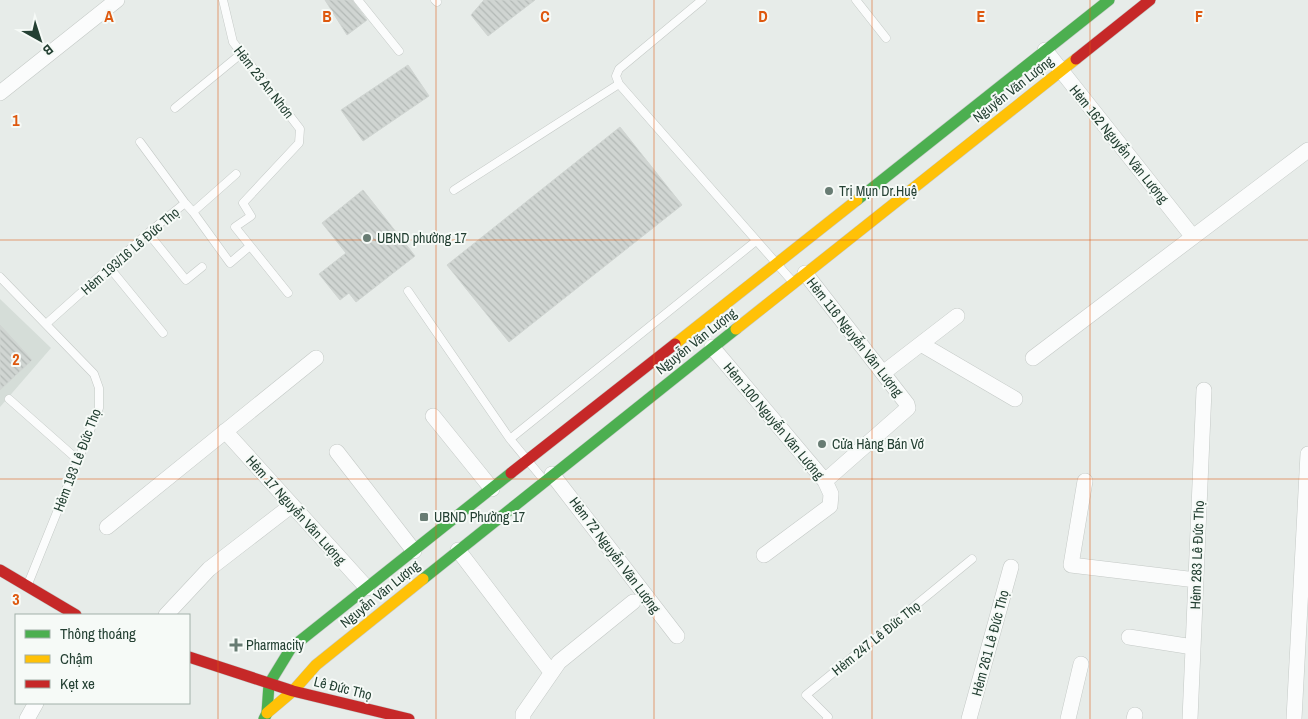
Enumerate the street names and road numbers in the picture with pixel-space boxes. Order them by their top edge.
street label: Hẻm 23 An Nhơn [230,42,298,122]
street label: Nguyễn Văn Lượng [969,52,1057,126]
street label: Hẻm 162 Nguyễn Văn Lượng [1066,81,1173,207]
street label: Hẻm 193/16 Lê Đức Thọ [77,203,183,299]
street label: Hẻm 116 Nguyễn Văn Lượng [803,274,908,401]
street label: Nguyễn Văn Lượng [652,304,740,378]
street label: Hẻm 100 Nguyễn Văn Lượng [720,359,829,484]
street label: Hẻm 193 Lê Đức Thọ [49,406,105,514]
street label: Hẻm 17 Nguyễn Văn Lượng [242,452,350,569]
street label: Hẻm 72 Nguyễn Văn Lượng [565,493,665,617]
street label: Hẻm 283 Lê Đức Thọ [1186,500,1208,610]
street label: Nguyễn Văn Lượng [336,556,424,632]
street label: Hẻm 261 Lê Đức Thọ [967,588,1013,698]
street label: Hẻm 247 Lê Đức Thọ [828,597,924,679]
street label: Lê Đức Thọ [312,672,374,704]

